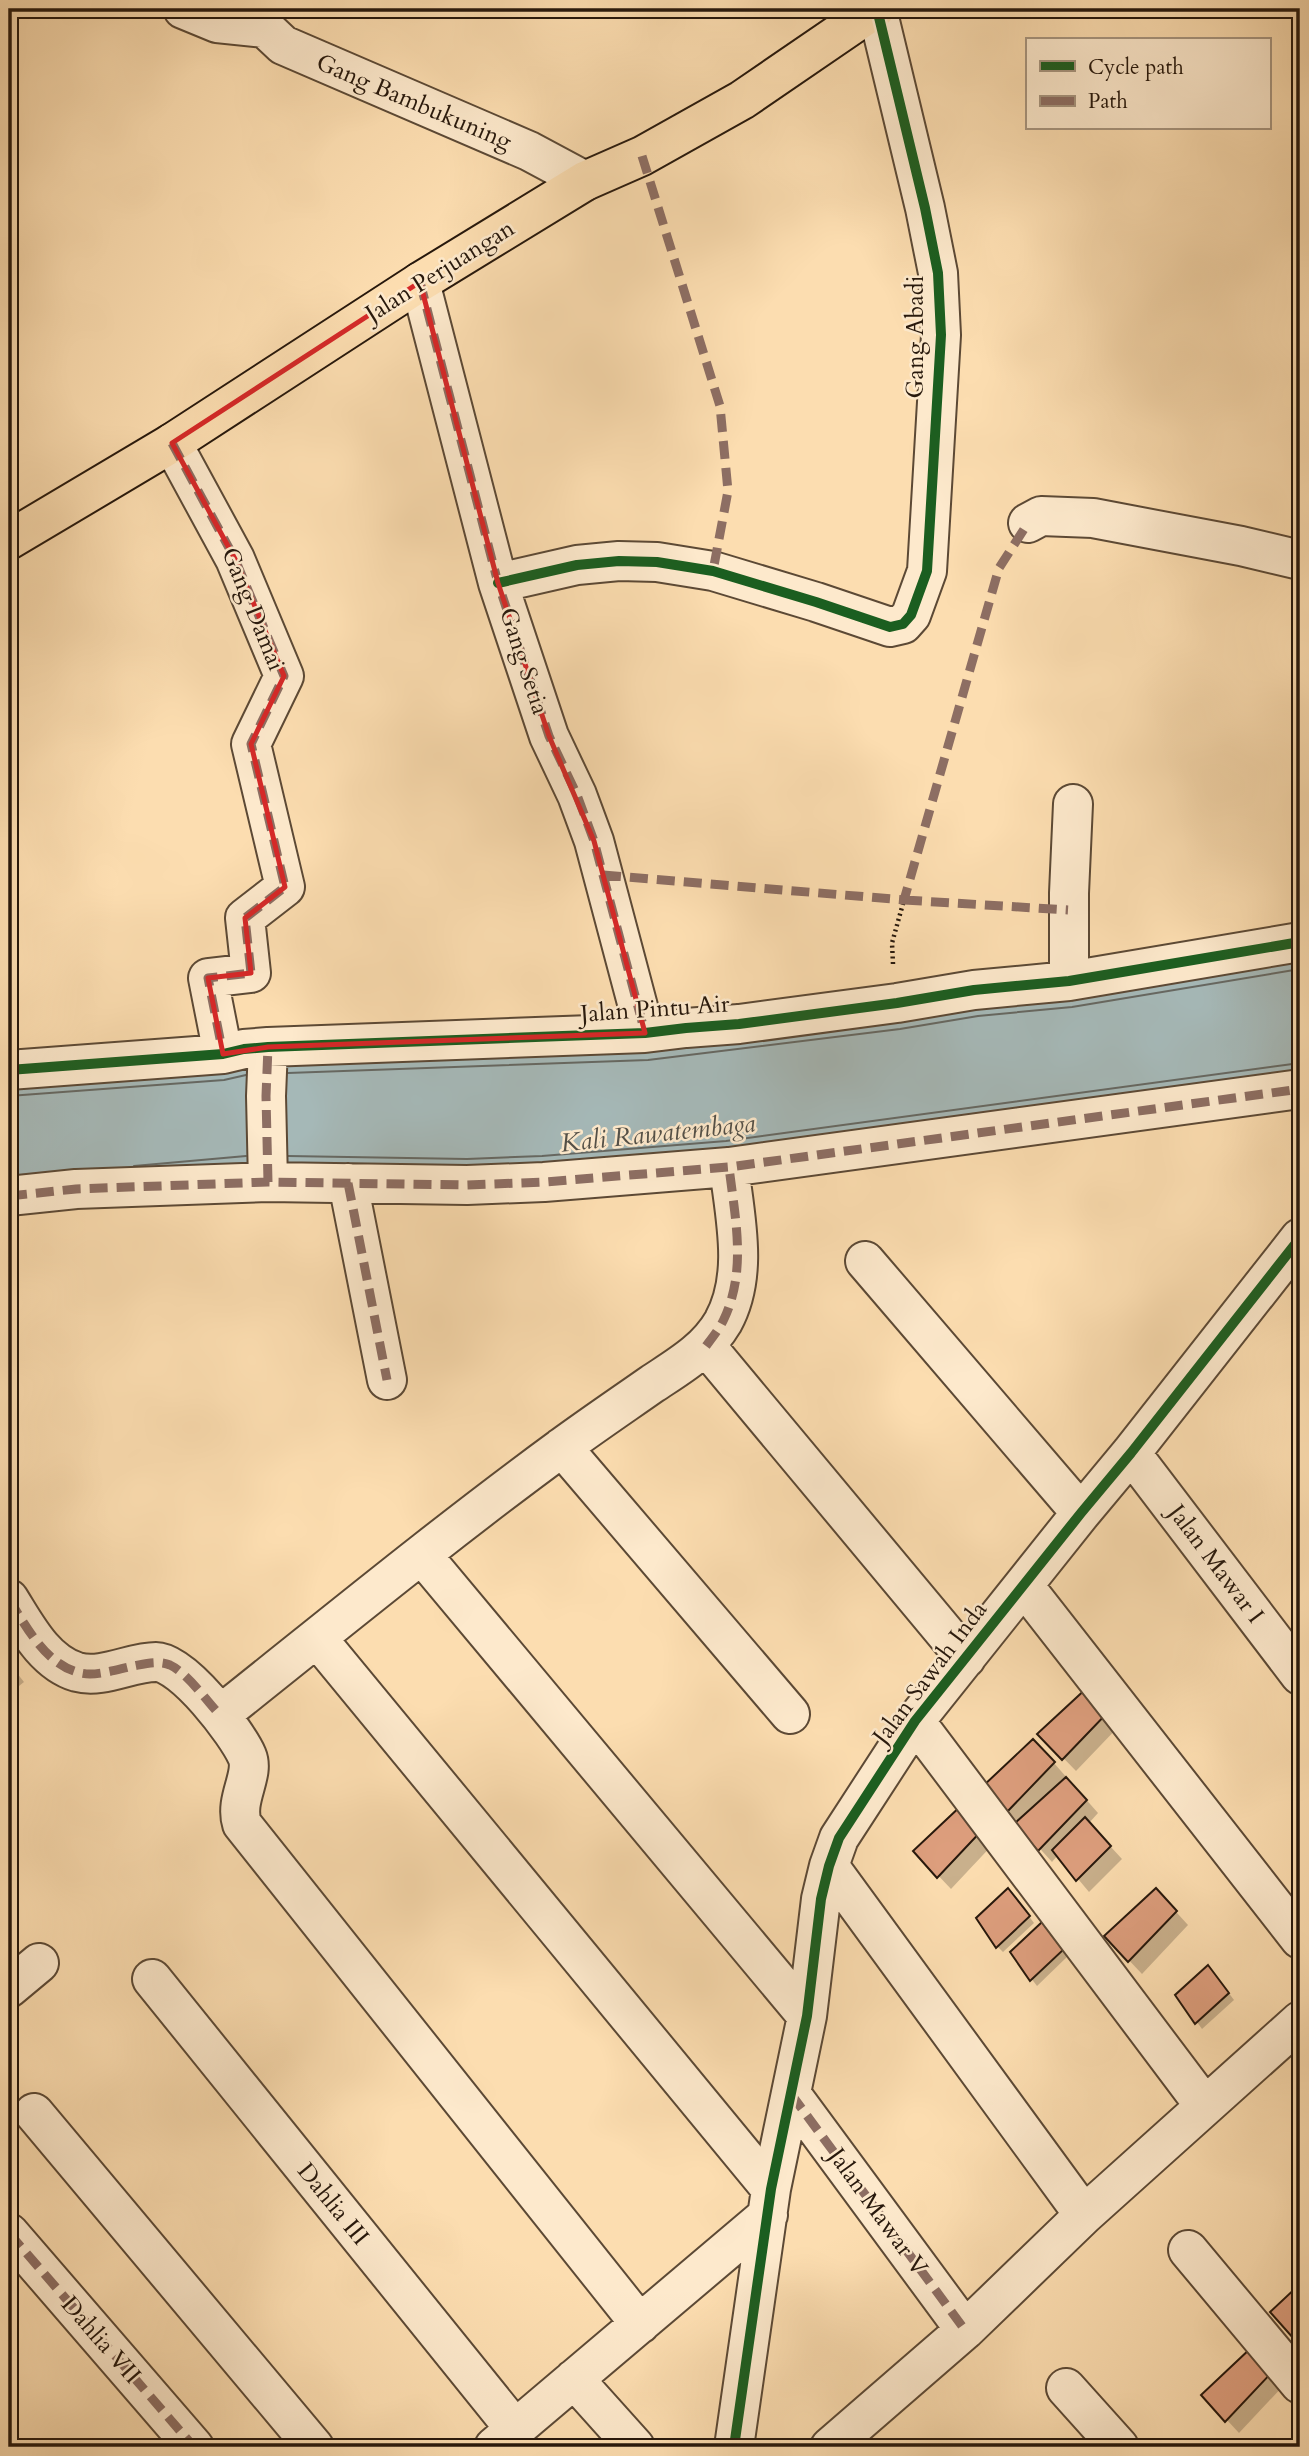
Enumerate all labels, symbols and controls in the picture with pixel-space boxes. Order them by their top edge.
legend [1026,38,1270,130]
street label: Gang Bambukuning [311,46,517,158]
text: Cycle path [1088,53,1184,82]
text: Path [1088,87,1128,116]
street label: Jalan Perjuangan [356,212,521,332]
street label: Gang Abadi [899,275,932,398]
street label: Gang Damai [213,542,293,676]
street label: Gang Setia [491,603,557,719]
street label: Jalan Pintu Air [576,987,731,1031]
water label: Kali Rawatembaga [559,1105,757,1161]
street label: Jalan Mawar I [1159,1495,1272,1630]
street label: Jalan Sawah Inda [863,1594,995,1754]
street label: Jalan Mawar V [819,2139,936,2283]
street label: Dahlia III [290,2156,376,2252]
street label: Dahlia VII [54,2289,148,2391]

